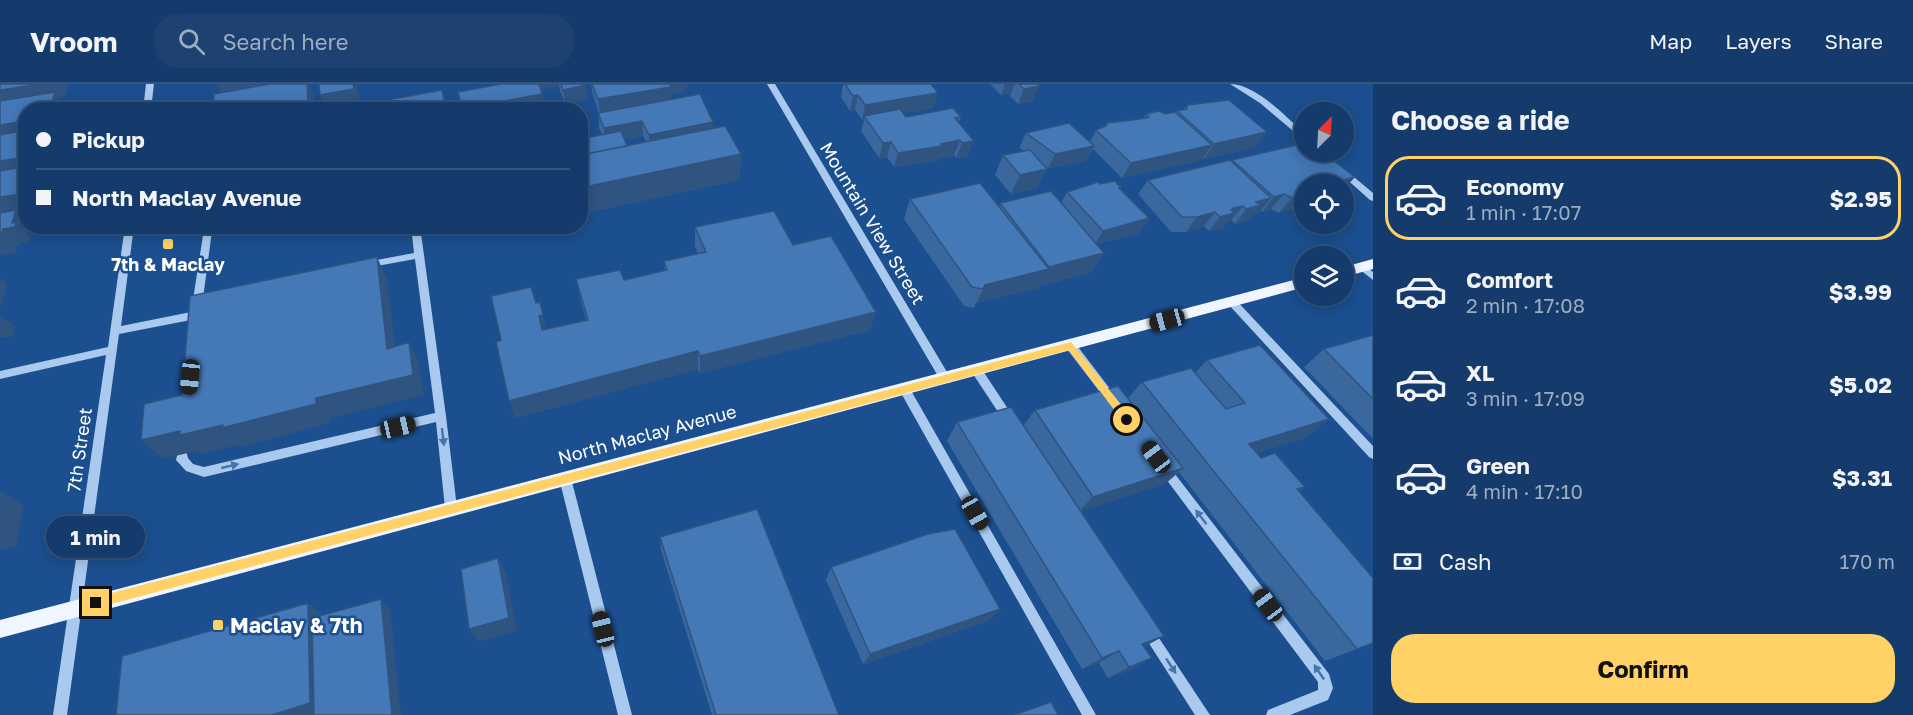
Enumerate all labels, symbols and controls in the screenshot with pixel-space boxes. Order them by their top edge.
search box [154,14,574,68]
text: Vroom [30,25,118,58]
icon: search [175,25,208,58]
text: Search here [223,28,349,55]
text: Map [1649,28,1692,54]
text: Layers [1725,28,1792,54]
text: Share [1825,28,1883,54]
north arrow [1294,102,1354,162]
map controls [1294,102,1354,306]
text: Choose a ride [1391,104,1570,136]
text: Pickup [72,126,145,153]
street label: Mountain View Street [816,138,930,308]
icon: car [1394,171,1448,225]
text: Economy [1466,173,1564,200]
button: locate [1294,174,1354,234]
text: North Maclay Avenue [72,184,302,211]
text: $2.95 [1829,185,1892,212]
text: 1 min · 17:07 [1466,200,1581,224]
marker: 7th & Maclay [161,237,175,251]
button: layers [1294,246,1354,306]
place label: 7th & Maclay [111,253,225,275]
icon: car [1394,264,1448,318]
text: Comfort [1466,266,1553,293]
text: $3.99 [1829,278,1892,305]
text: 2 min · 17:08 [1466,293,1585,317]
car [1147,307,1187,333]
icon: car [1394,357,1448,411]
car [179,358,201,396]
text: XL [1466,359,1494,386]
text: $5.02 [1829,371,1892,398]
text: 3 min · 17:09 [1466,386,1585,410]
street label: North Maclay Avenue [555,400,739,468]
street label: 7th Street [62,406,96,494]
route start [1113,406,1140,433]
car [378,414,418,440]
one-way arrow [438,428,448,447]
car [1138,437,1174,477]
icon: car [1394,450,1448,504]
text: Green [1466,452,1530,479]
one-way arrow [221,460,239,470]
text: $3.31 [1832,464,1892,491]
text: 4 min · 17:10 [1466,479,1583,503]
car [958,493,992,533]
one-way arrow [1195,509,1208,525]
callout: 1 min [46,516,146,558]
text: 1 min [70,525,121,549]
icon: cash [1391,545,1424,578]
text: Cash [1439,548,1492,575]
text: 170 m [1840,549,1895,573]
car [1250,585,1286,625]
route end [82,589,109,616]
car [590,609,616,649]
place label: Maclay & 7th [230,612,362,638]
marker: Maclay & 7th [211,618,225,632]
button: Confirm [1391,634,1895,703]
one-way arrow [1165,658,1176,674]
one-way arrow [1313,665,1325,681]

